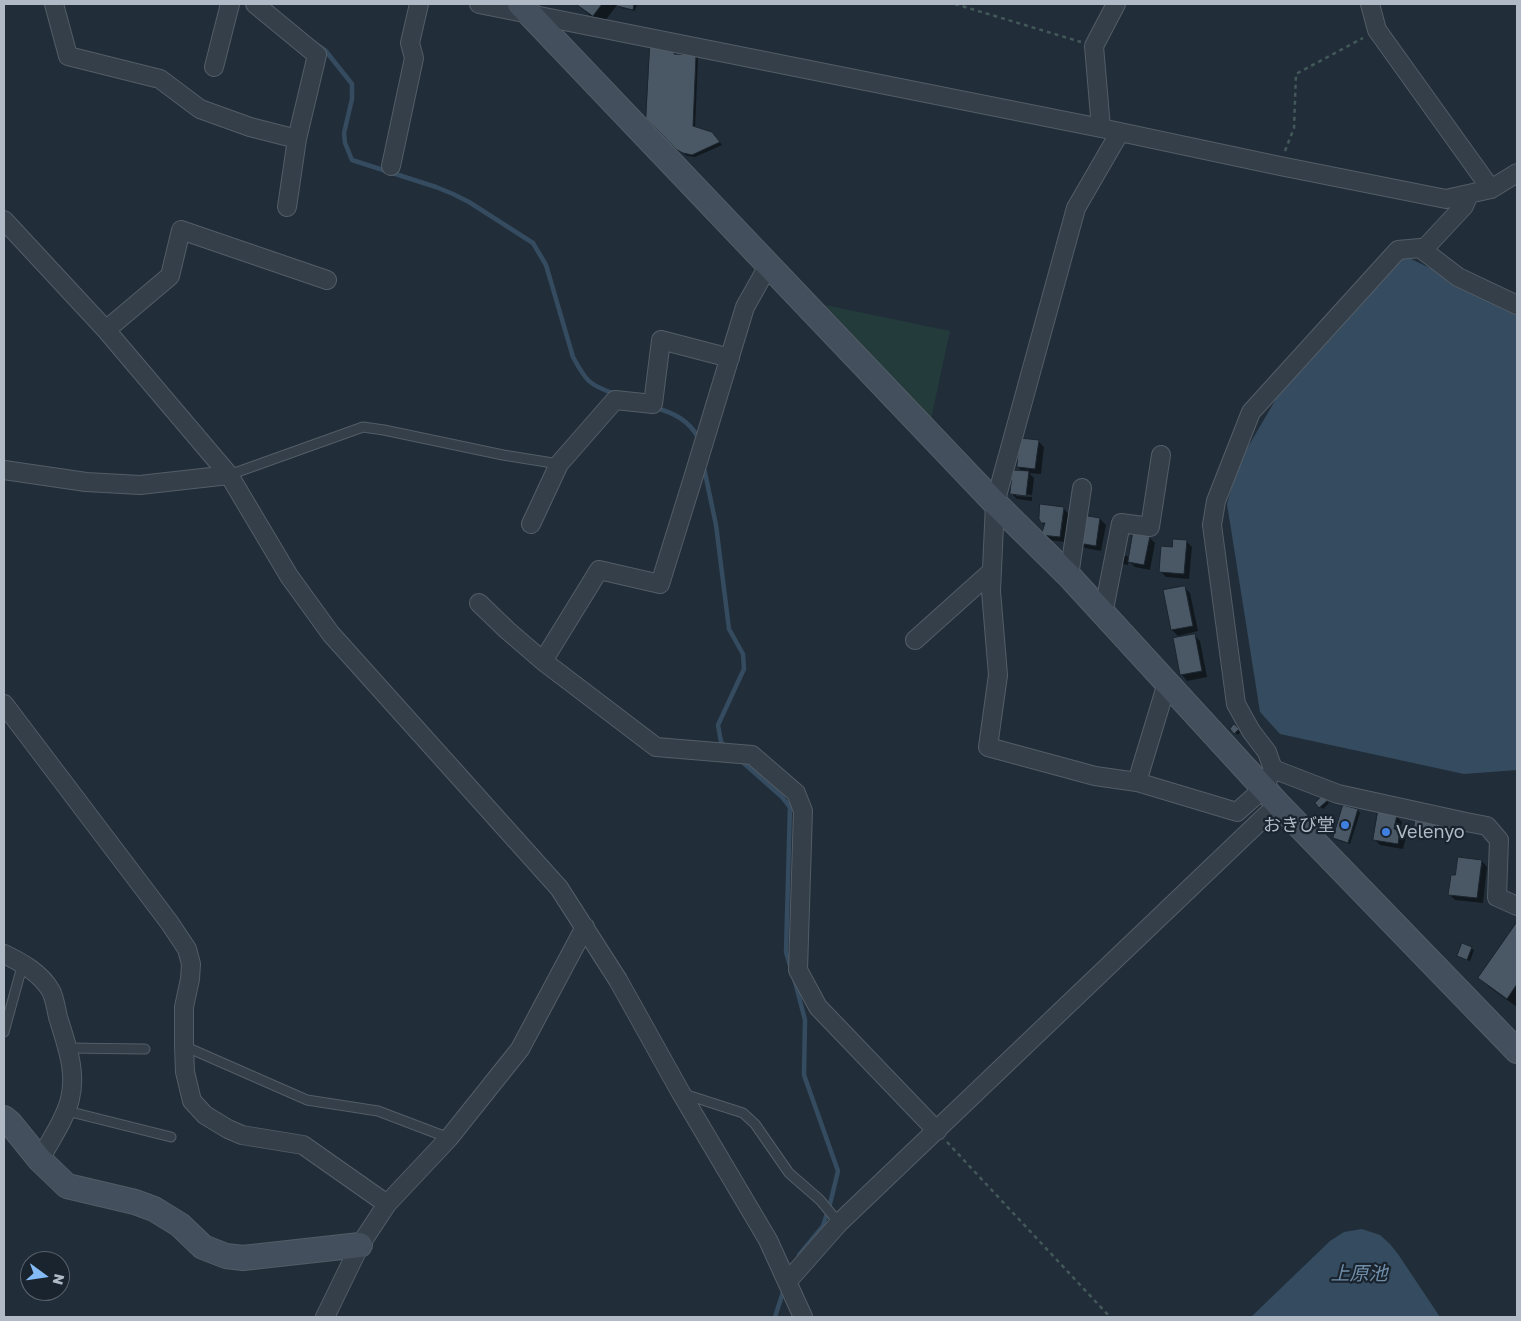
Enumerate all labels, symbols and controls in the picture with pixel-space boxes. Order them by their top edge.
place label: おきび堂 [1263,814,1335,836]
marker: おきび堂 [1339,819,1351,831]
place label: Velenyo [1396,821,1465,843]
marker: Velenyo [1380,826,1392,838]
north arrow [20,1251,70,1301]
water label: 上原池 [1331,1263,1387,1285]
text: N [50,1272,69,1287]

